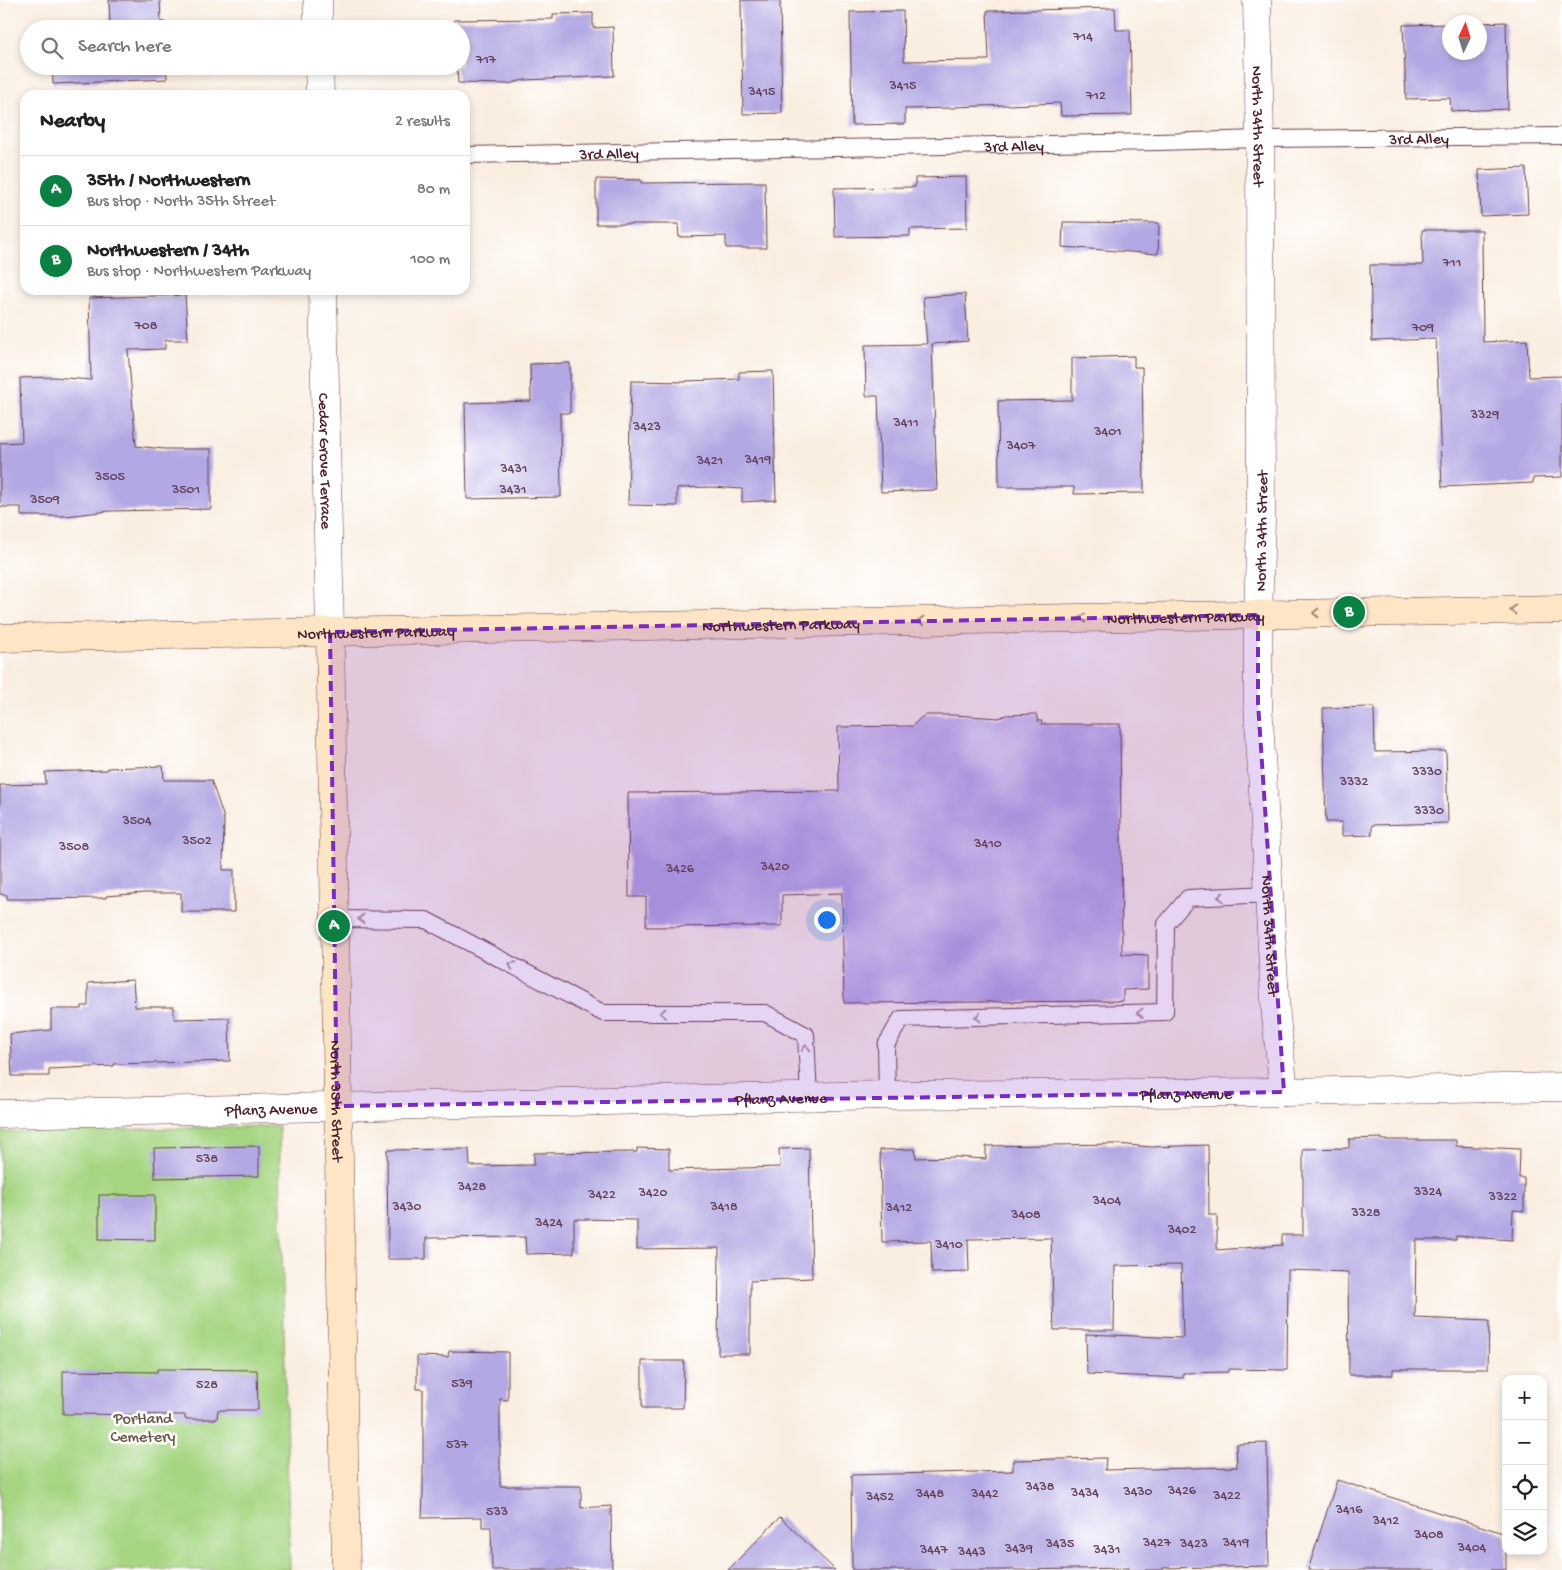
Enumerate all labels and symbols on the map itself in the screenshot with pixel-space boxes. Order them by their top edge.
north arrow [1442,15,1487,60]
house number: 714 [1072,29,1093,46]
house number: 717 [475,52,497,69]
street label: North 34th Street [1245,65,1266,188]
house number: 3415 [889,78,916,95]
house number: 3415 [748,84,775,101]
house number: 712 [1085,88,1106,105]
street label: 3rd Alley [1388,131,1449,151]
street label: 3rd Alley [983,138,1044,158]
street label: 3rd Alley [578,146,639,166]
house number: 711 [1442,255,1461,272]
house number: 708 [134,318,158,335]
house number: 709 [1411,320,1434,337]
street label: Cedar Grove Terrace [312,393,334,530]
house number: 3329 [1470,407,1499,424]
house number: 3411 [892,415,919,432]
house number: 3423 [632,419,661,436]
house number: 3401 [1093,424,1122,441]
house number: 3407 [1005,438,1036,455]
house number: 3419 [744,452,771,469]
house number: 3421 [696,453,723,470]
house number: 3431 [500,461,527,478]
house number: 3505 [94,469,125,486]
street label: North 34th Street [1253,469,1274,592]
house number: 3501 [171,482,200,499]
house number: 3431 [499,482,526,499]
house number: 3509 [29,492,60,509]
pin: B [1333,593,1365,631]
one-way arrow [1509,604,1517,615]
one-way arrow [1312,608,1320,618]
street label: Northwestern Parkway [1107,609,1265,630]
one-way arrow [1079,613,1087,623]
street label: Northwestern Parkway [702,616,860,638]
one-way arrow [917,616,924,626]
street label: Northwestern Parkway [297,624,455,645]
house number: 3330 [1411,764,1442,781]
house number: 3332 [1339,774,1368,791]
house number: 3330 [1413,803,1444,820]
house number: 3504 [121,813,152,830]
house number: 3502 [181,833,212,850]
house number: 3410 [973,836,1002,853]
house number: 3508 [58,839,89,856]
house number: 3420 [760,859,789,876]
house number: 3426 [665,861,695,878]
street label: North 34th Street [1255,875,1281,998]
one-way arrow [1217,891,1225,902]
pin: A [318,907,350,945]
your location [814,907,840,933]
one-way arrow [357,914,364,924]
one-way arrow [508,961,517,971]
one-way arrow [659,1008,666,1018]
one-way arrow [1136,1008,1144,1018]
one-way arrow [973,1012,981,1022]
street label: North 35th Street [324,1040,345,1163]
one-way arrow [801,1044,812,1052]
street label: Pflanz Avenue [1138,1086,1233,1106]
street label: Pflanz Avenue [733,1090,828,1111]
street label: Pflanz Avenue [223,1101,318,1122]
house number: 538 [196,1151,218,1168]
house number: 3428 [457,1179,487,1196]
house number: 3324 [1413,1184,1442,1201]
house number: 3420 [638,1185,667,1202]
house number: 3422 [587,1187,616,1204]
house number: 3322 [1488,1189,1517,1206]
house number: 3404 [1092,1193,1122,1210]
house number: 3430 [391,1199,422,1216]
house number: 3418 [709,1199,738,1216]
house number: 3412 [885,1200,912,1217]
house number: 3328 [1350,1205,1381,1222]
house number: 3408 [1010,1207,1041,1224]
house number: 3424 [534,1215,563,1232]
house number: 3402 [1167,1222,1196,1239]
house number: 3410 [934,1237,963,1254]
house number: 539 [451,1376,473,1393]
house number: 528 [196,1377,218,1394]
park label: Portland Cemetery [111,1411,176,1448]
house number: 537 [446,1437,469,1454]
house number: 3438 [1025,1479,1055,1496]
house number: 3426 [1167,1483,1197,1500]
house number: 3430 [1122,1484,1153,1501]
house number: 3434 [1070,1485,1099,1502]
house number: 3448 [915,1486,944,1503]
house number: 3442 [970,1486,999,1503]
house number: 3422 [1212,1488,1241,1505]
house number: 3452 [865,1489,894,1506]
house number: 3416 [1335,1502,1363,1519]
house number: 533 [486,1504,508,1521]
house number: 3412 [1372,1513,1399,1530]
house number: 3408 [1413,1527,1444,1544]
house number: 3427 [1142,1535,1172,1552]
house number: 3419 [1222,1535,1249,1552]
house number: 3435 [1045,1536,1074,1553]
house number: 3423 [1179,1536,1208,1553]
house number: 3404 [1457,1540,1487,1557]
house number: 3439 [1004,1541,1033,1558]
house number: 3447 [919,1542,949,1559]
house number: 3431 [1093,1542,1120,1559]
house number: 3443 [957,1544,986,1561]

